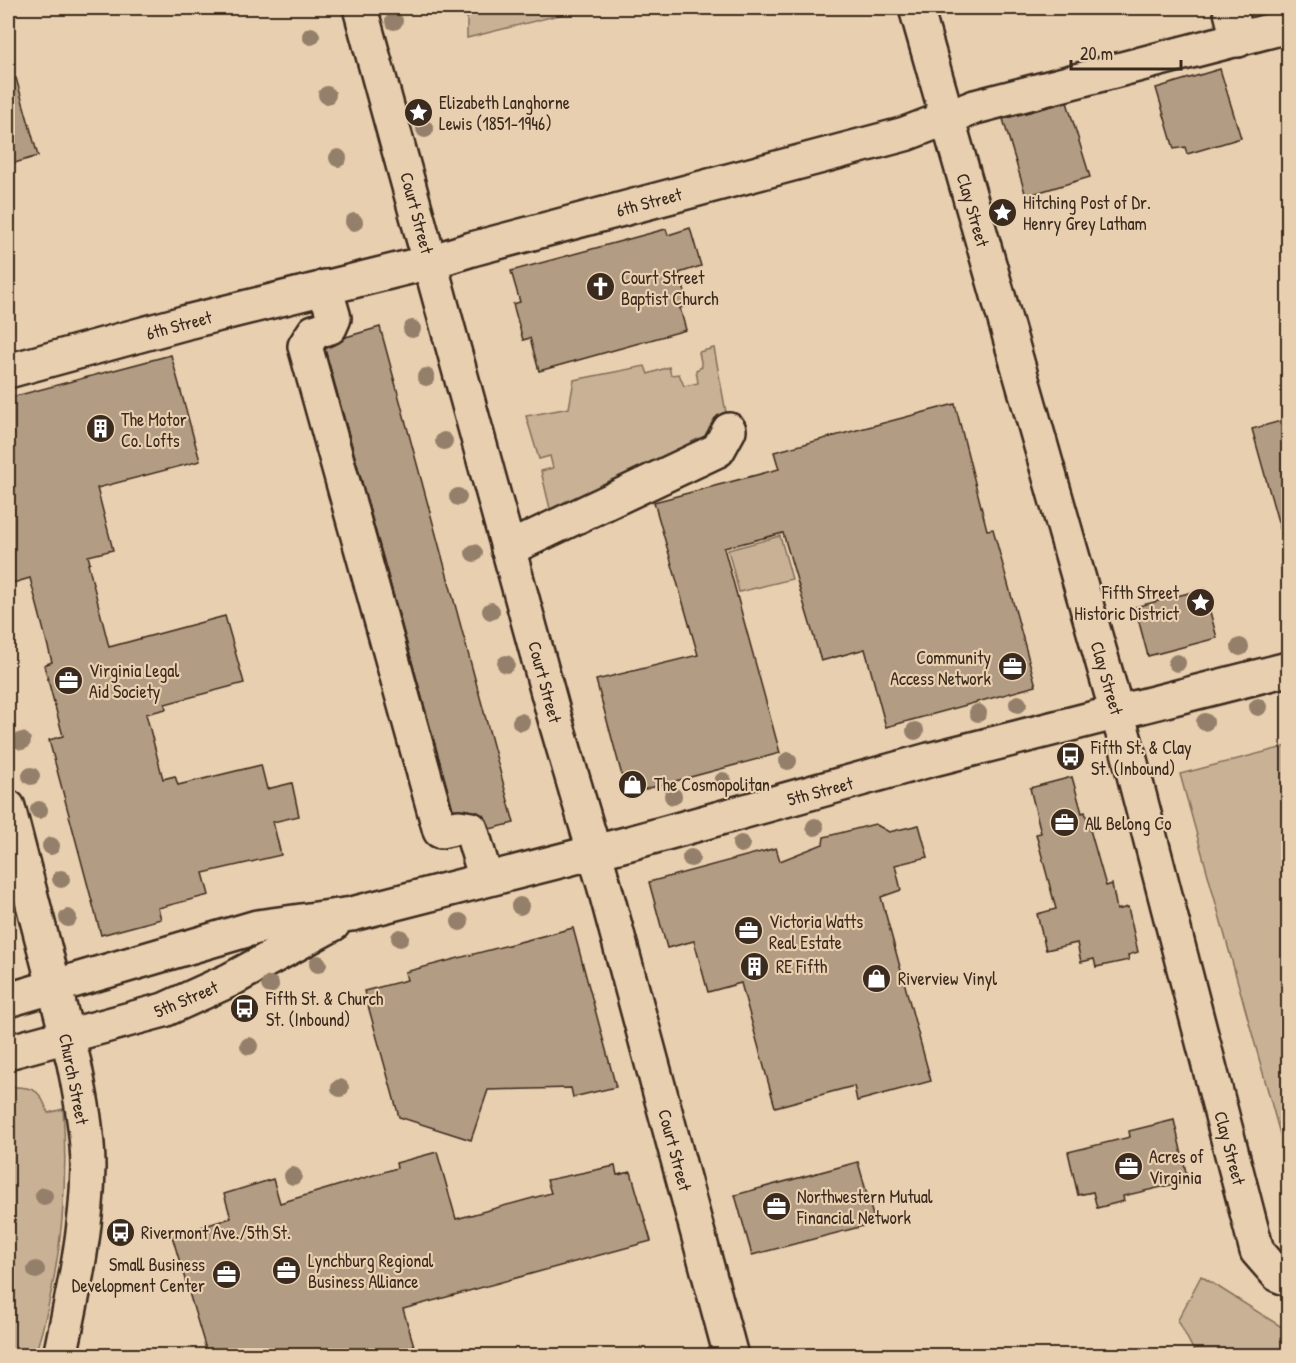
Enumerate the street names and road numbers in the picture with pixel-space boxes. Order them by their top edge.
street label: Court Street [394,169,440,257]
street label: Clay Street [951,170,996,250]
street label: 6th Street [613,181,685,223]
street label: 6th Street [143,304,215,346]
street label: Court Street [522,638,568,726]
street label: Clay Street [1085,638,1130,718]
street label: 5th Street [784,770,857,812]
street label: 5th Street [150,974,223,1024]
street label: Church Street [53,1031,95,1127]
street label: Court Street [652,1106,698,1194]
street label: Clay Street [1208,1108,1252,1188]

